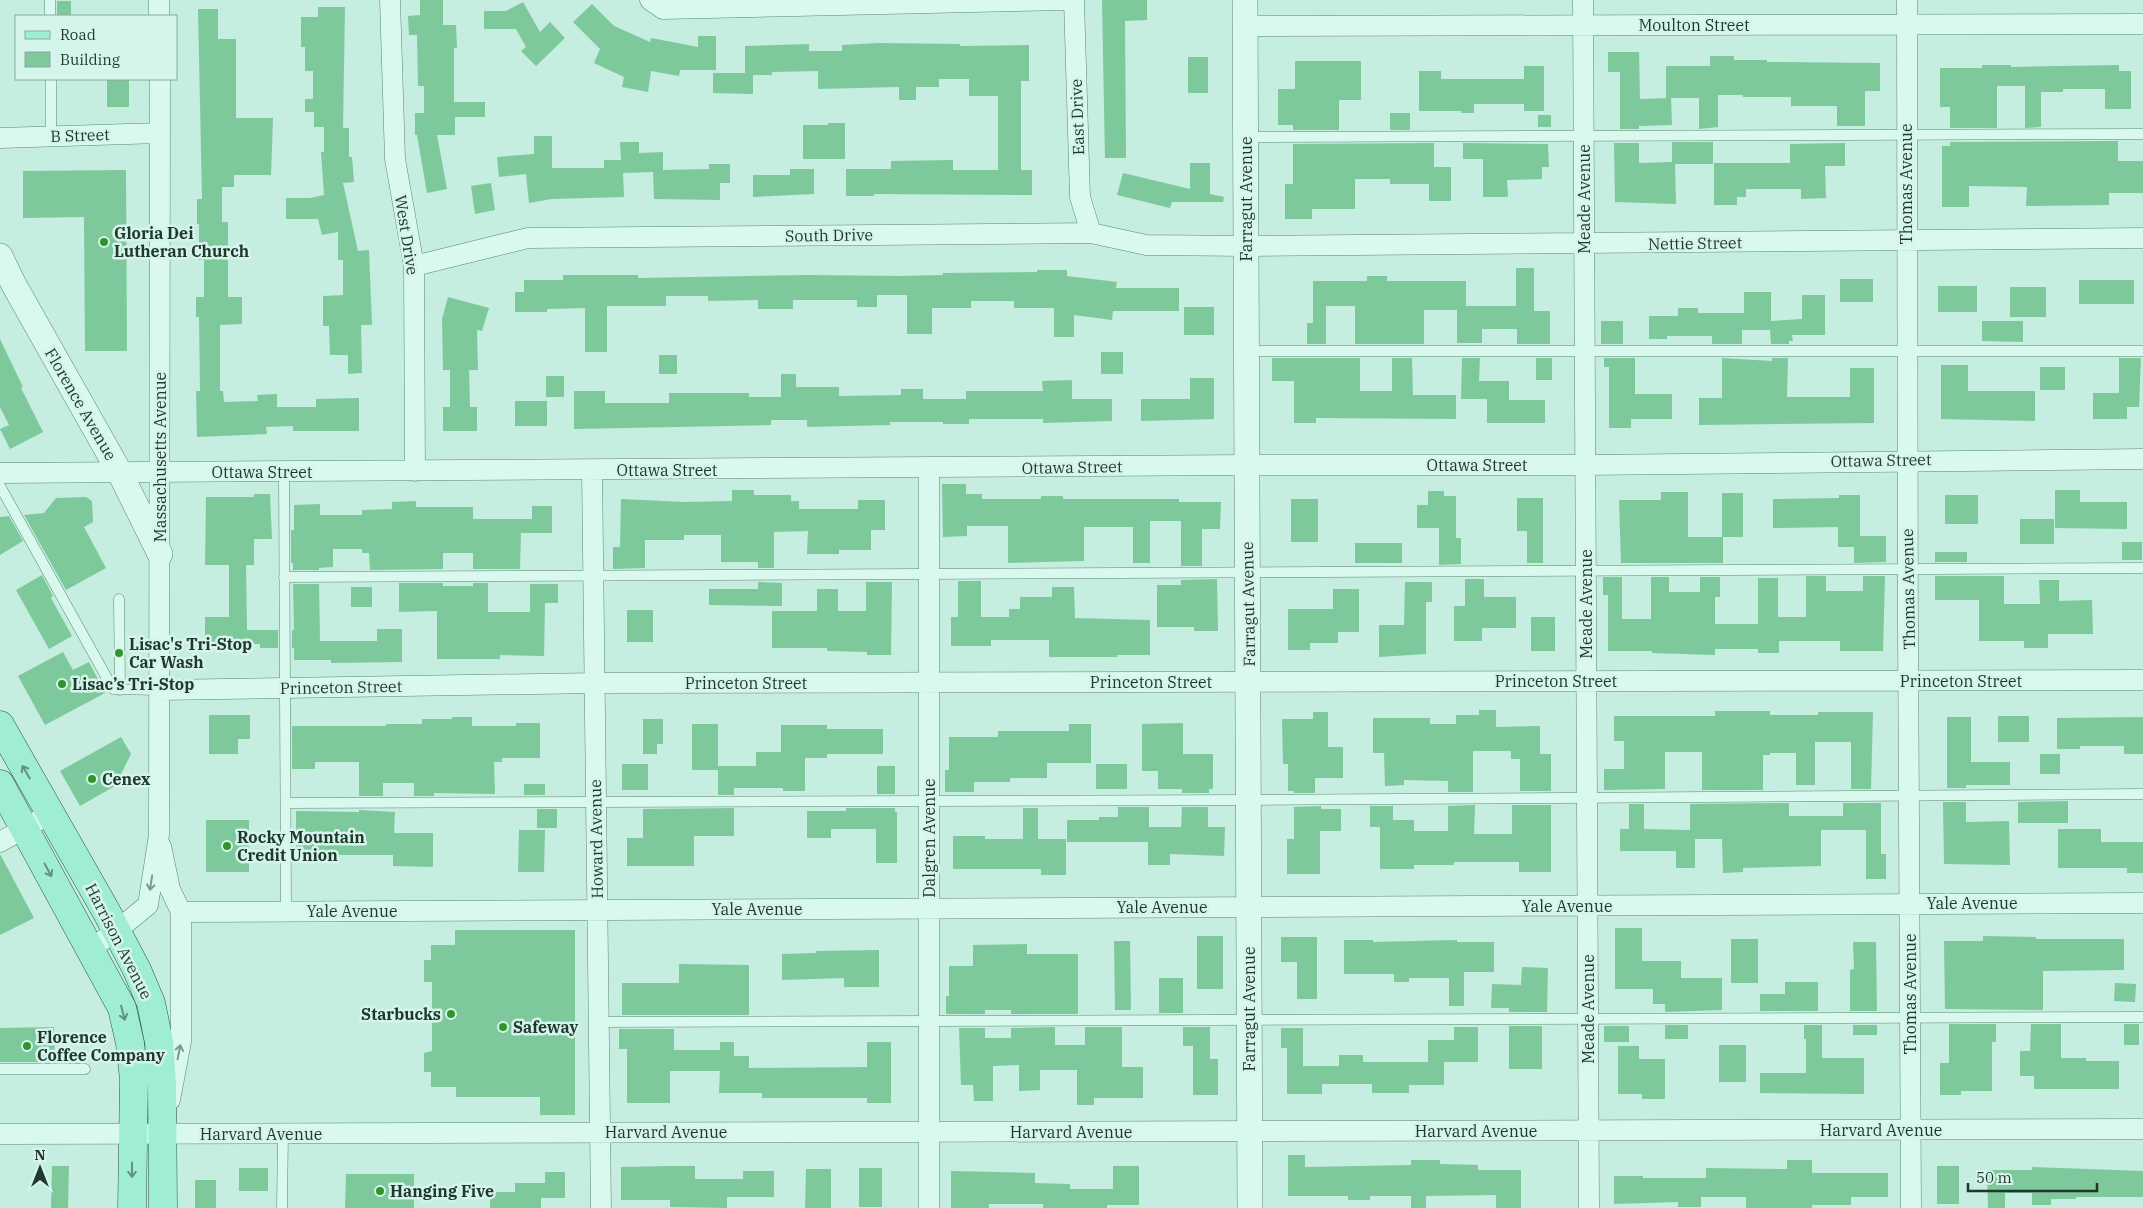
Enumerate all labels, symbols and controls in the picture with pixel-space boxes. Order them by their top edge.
legend [15,15,178,80]
street label: Moulton Street [1638,15,1750,35]
text: Road [60,25,96,44]
text: Building [60,50,120,69]
street label: East Drive [1066,78,1088,156]
street label: Thomas Avenue [1896,123,1916,245]
street label: B Street [50,124,110,146]
street label: Farragut Avenue [1236,136,1256,262]
street label: Meade Avenue [1574,144,1594,254]
street label: West Drive [391,194,423,276]
place label: Gloria Dei Lutheran Church [114,223,249,261]
street label: South Drive [785,224,873,246]
street label: Nettie Street [1648,232,1743,254]
marker: Gloria Dei Lutheran Church [98,236,110,248]
street label: Florence Avenue [41,344,121,464]
street label: Massachusetts Avenue [150,372,170,542]
street label: Ottawa Street [1830,449,1932,471]
street label: Ottawa Street [1427,455,1528,475]
street label: Ottawa Street [1021,456,1123,478]
street label: Ottawa Street [617,460,718,480]
street label: Ottawa Street [212,462,313,482]
street label: Thomas Avenue [1897,528,1919,650]
street label: Farragut Avenue [1237,541,1259,667]
street label: Meade Avenue [1576,549,1596,659]
place label: Lisac's Tri-Stop Car Wash [129,634,252,672]
marker: Lisac's Tri-Stop Car Wash [113,647,125,659]
street label: Princeton Street [1495,671,1618,691]
street label: Princeton Street [1900,671,2023,691]
street label: Princeton Street [1090,672,1213,692]
street label: Princeton Street [685,673,808,693]
place label: Lisac’s Tri-Stop [72,674,194,694]
street label: Princeton Street [280,676,403,698]
marker: Lisac’s Tri-Stop [56,678,68,690]
one-way arrow [20,765,30,779]
place label: Cenex [102,769,151,789]
marker: Cenex [86,773,98,785]
street label: Dalgren Avenue [919,778,939,898]
street label: Howard Avenue [585,779,607,899]
place label: Rocky Mountain Credit Union [237,827,365,865]
marker: Rocky Mountain Credit Union [221,840,233,852]
one-way arrow [43,862,53,877]
one-way arrow [146,875,156,891]
street label: Harrison Avenue [81,880,157,1002]
street label: Yale Avenue [1926,893,2018,913]
street label: Yale Avenue [1521,896,1613,916]
street label: Yale Avenue [1116,897,1208,917]
street label: Yale Avenue [711,899,803,919]
street label: Yale Avenue [306,901,398,921]
street label: Thomas Avenue [1900,933,1920,1055]
street label: Farragut Avenue [1239,946,1259,1072]
street label: Meade Avenue [1578,954,1598,1064]
place label: Starbucks [361,1004,441,1024]
one-way arrow [119,1005,128,1021]
marker: Starbucks [445,1008,457,1020]
place label: Safeway [513,1017,579,1037]
marker: Safeway [497,1021,509,1033]
place label: Florence Coffee Company [37,1027,166,1065]
marker: Florence Coffee Company [21,1040,33,1052]
one-way arrow [175,1045,185,1061]
street label: Harvard Avenue [1820,1120,1942,1140]
street label: Harvard Avenue [1415,1121,1537,1141]
street label: Harvard Avenue [605,1122,727,1142]
street label: Harvard Avenue [1010,1122,1132,1142]
street label: Harvard Avenue [200,1124,322,1144]
north arrow [15,1143,65,1193]
text: N [34,1146,46,1164]
scale bar [1968,1160,2097,1192]
one-way arrow [127,1162,137,1178]
text: 50 m [1976,1168,2012,1187]
place label: Hanging Five [390,1181,494,1201]
marker: Hanging Five [374,1185,386,1197]

